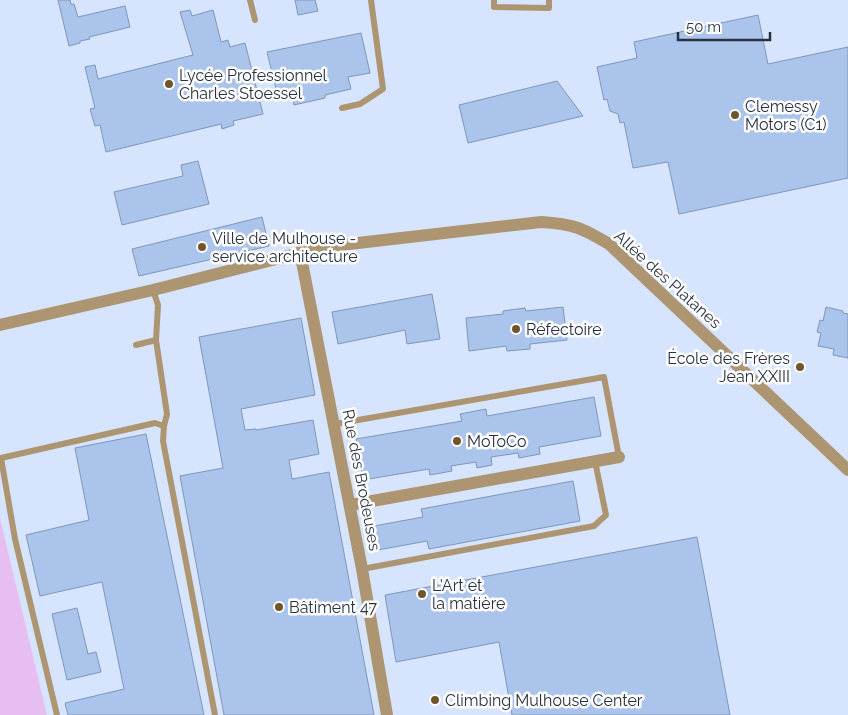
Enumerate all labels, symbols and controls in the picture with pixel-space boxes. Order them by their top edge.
scale bar [678,10,770,42]
text: 50 m [686,18,721,36]
place label: Lycée Professionnel Charles Stoessel [179,66,328,103]
marker: Lycée Professionnel Charles Stoessel [163,78,175,90]
place label: Clemessy Motors (C1) [745,97,827,134]
marker: Clemessy Motors (C1) [729,109,741,121]
street label: Allée des Platanes [610,226,725,332]
place label: Ville de Mulhouse - service architecture [212,229,358,266]
marker: Ville de Mulhouse - service architecture [196,241,208,253]
place label: Réfectoire [526,320,602,339]
marker: Réfectoire [510,323,522,335]
place label: École des Frères Jean XXIII [667,348,790,386]
marker: École des Frères Jean XXIII [794,361,806,373]
street label: Rue des Brodeuses [338,408,385,553]
place label: MoToCo [467,432,527,451]
marker: MoToCo [451,435,463,447]
place label: L'Art et la matière [432,576,506,613]
marker: L'Art et la matière [416,588,428,600]
place label: Bâtiment 47 [289,598,378,617]
marker: Bâtiment 47 [273,601,285,613]
place label: Climbing Mulhouse Center [445,691,643,710]
marker: Climbing Mulhouse Center [429,694,441,706]

